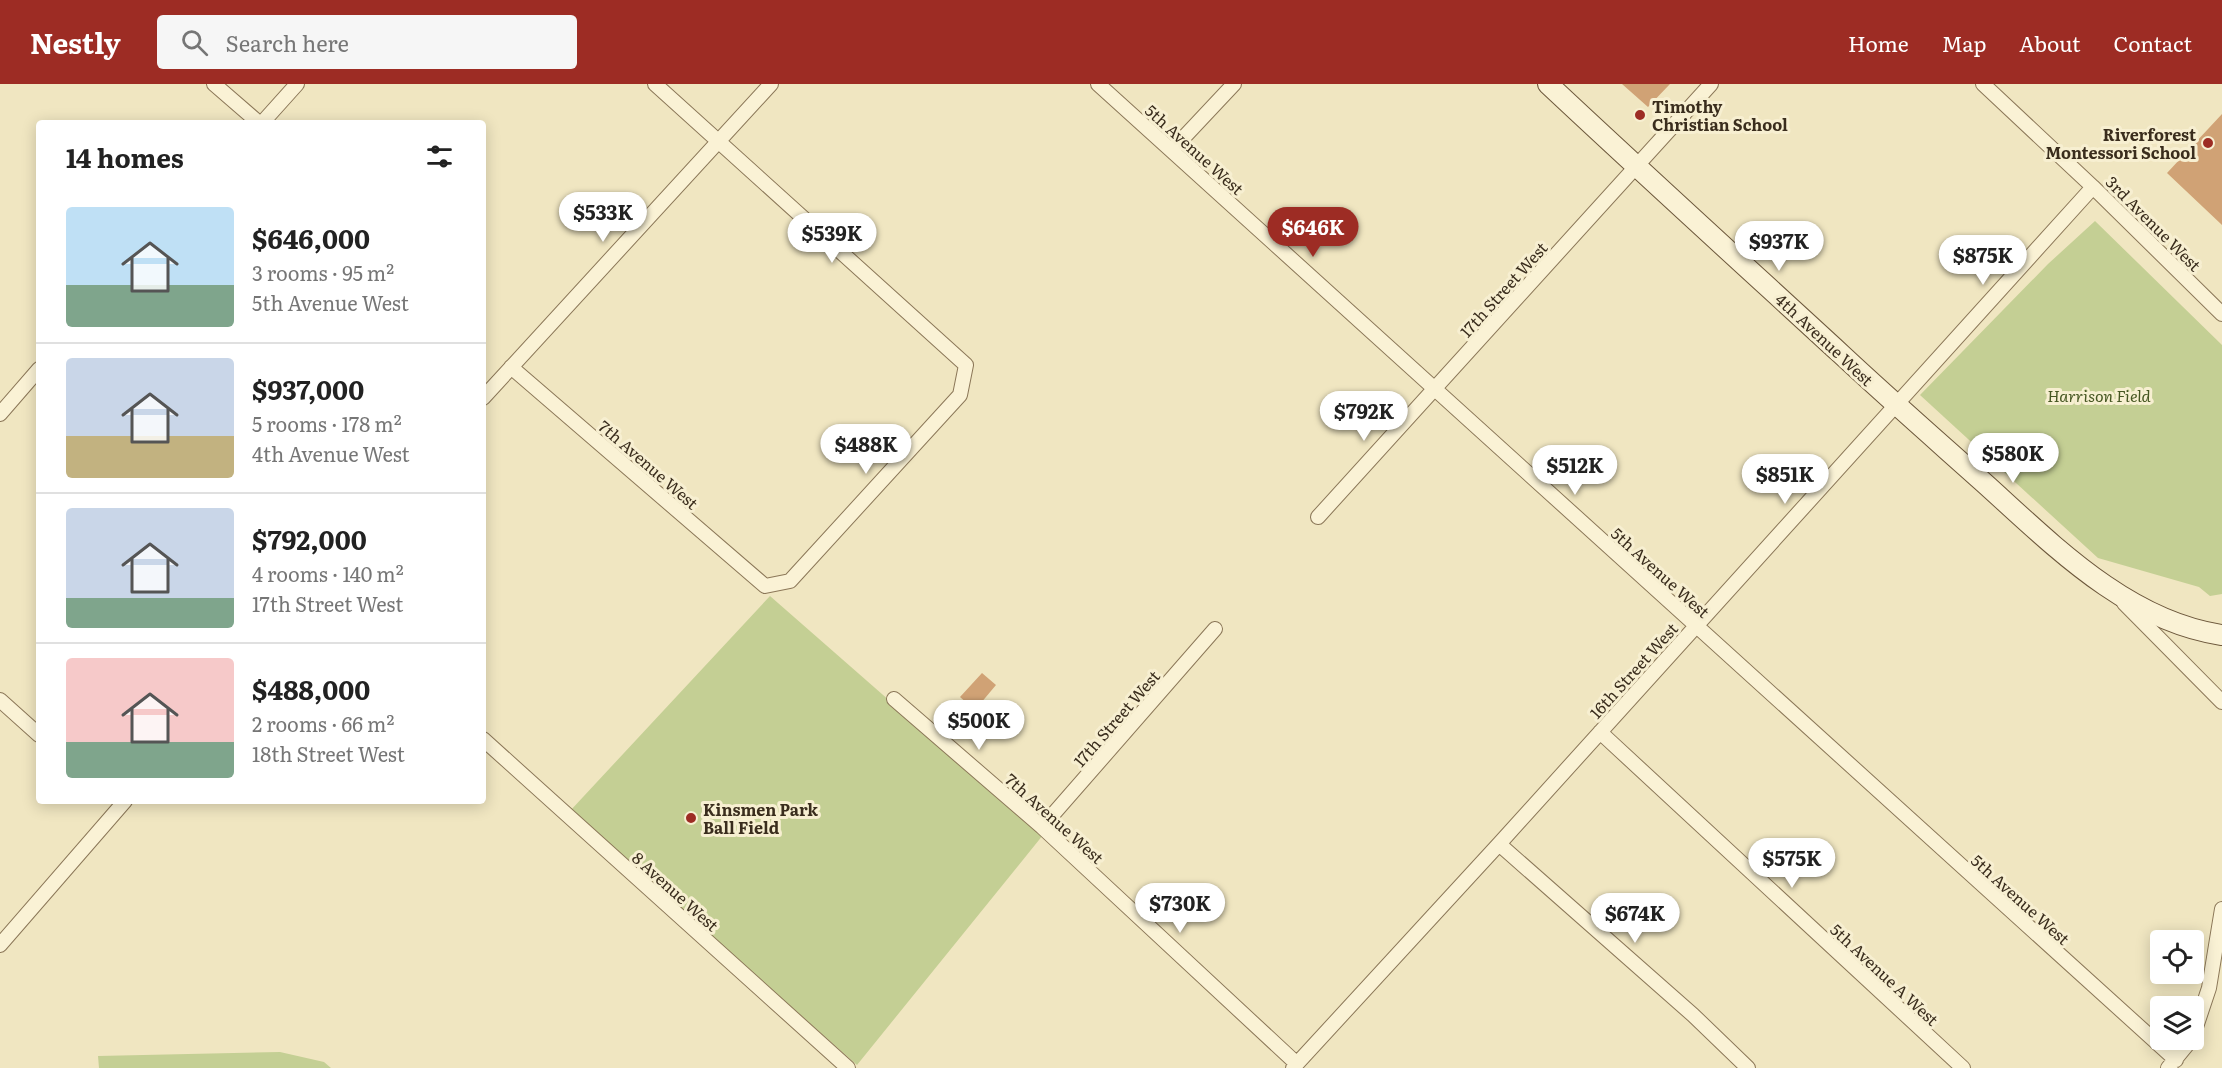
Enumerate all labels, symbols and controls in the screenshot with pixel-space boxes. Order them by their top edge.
search box [157,15,577,69]
text: Nestly [30,21,121,63]
icon: search [178,26,211,59]
text: Search here [226,26,349,59]
text: Home [1848,27,1909,58]
text: Map [1942,27,1986,58]
text: About [2019,27,2081,58]
text: Contact [2114,27,2192,58]
place label: Timothy Christian School [1652,94,1788,136]
street label: 5th Avenue West [1140,98,1250,200]
marker: Timothy Christian School [1633,108,1647,122]
place label: Riverforest Montessori School [2045,122,2196,164]
marker: Riverforest Montessori School [2201,136,2215,150]
text: 14 homes [66,137,184,176]
icon: filters [423,140,456,173]
street label: 3rd Avenue West [2101,170,2207,276]
pin: $533K [561,192,645,243]
text: $533K [573,196,633,226]
pin: $646K [1271,207,1355,258]
text: $646K [1282,211,1345,241]
pin: $539K [790,213,874,264]
text: $539K [802,217,862,247]
text: $646,000 [252,218,370,257]
pin: $937K [1737,221,1821,272]
text: $937K [1749,225,1809,255]
icon: home [114,231,186,303]
pin: $875K [1941,235,2025,286]
street label: 17th Street West [1454,236,1553,342]
text: $875K [1953,239,2013,269]
text: 3 rooms · 95 m² [252,257,394,287]
text: 5th Avenue West [252,287,409,317]
street label: 4th Avenue West [1771,287,1880,391]
text: $937,000 [252,369,364,408]
icon: home [114,382,186,454]
park label: Harrison Field [2047,383,2152,407]
pin: $792K [1322,391,1406,442]
text: $792K [1334,395,1394,425]
text: 5 rooms · 178 m² [252,408,402,438]
street label: 7th Avenue West [594,414,705,515]
pin: $488K [824,424,908,475]
text: $488K [834,428,898,458]
pin: $580K [1971,433,2055,484]
text: $580K [1982,437,2044,467]
text: 4th Avenue West [252,438,410,468]
pin: $512K [1533,445,1617,496]
text: $512K [1546,449,1604,479]
pin: $851K [1743,454,1827,505]
text: $851K [1756,458,1814,488]
text: $792,000 [252,519,367,558]
street label: 5th Avenue West [1606,521,1716,623]
icon: home [114,532,186,604]
text: 4 rooms · 140 m² [252,558,404,588]
text: 17th Street West [252,588,403,618]
street label: 16th Street West [1583,616,1683,723]
street label: 17th Street West [1067,664,1165,772]
text: $488,000 [252,669,370,708]
icon: home [114,682,186,754]
pin: $500K [937,700,1021,751]
text: $500K [947,704,1011,734]
text: 2 rooms · 66 m² [252,708,394,738]
text: 18th Street West [252,738,405,768]
street label: 7th Avenue West [1000,767,1110,869]
place label: Kinsmen Park Ball Field [703,797,818,839]
marker: Kinsmen Park Ball Field [684,811,698,825]
pin: $575K [1750,838,1834,889]
text: $575K [1762,842,1822,872]
street label: 8 Avenue West [627,846,725,937]
street label: 5th Avenue West [1966,848,2076,950]
pin: $730K [1138,883,1222,934]
text: $730K [1149,887,1211,917]
pin: $674K [1593,893,1677,944]
text: $674K [1605,897,1665,927]
street label: 5th Avenue A West [1825,917,1945,1031]
map controls [2150,930,2204,1050]
button: locate [2150,930,2204,984]
button: layers [2150,996,2204,1050]

